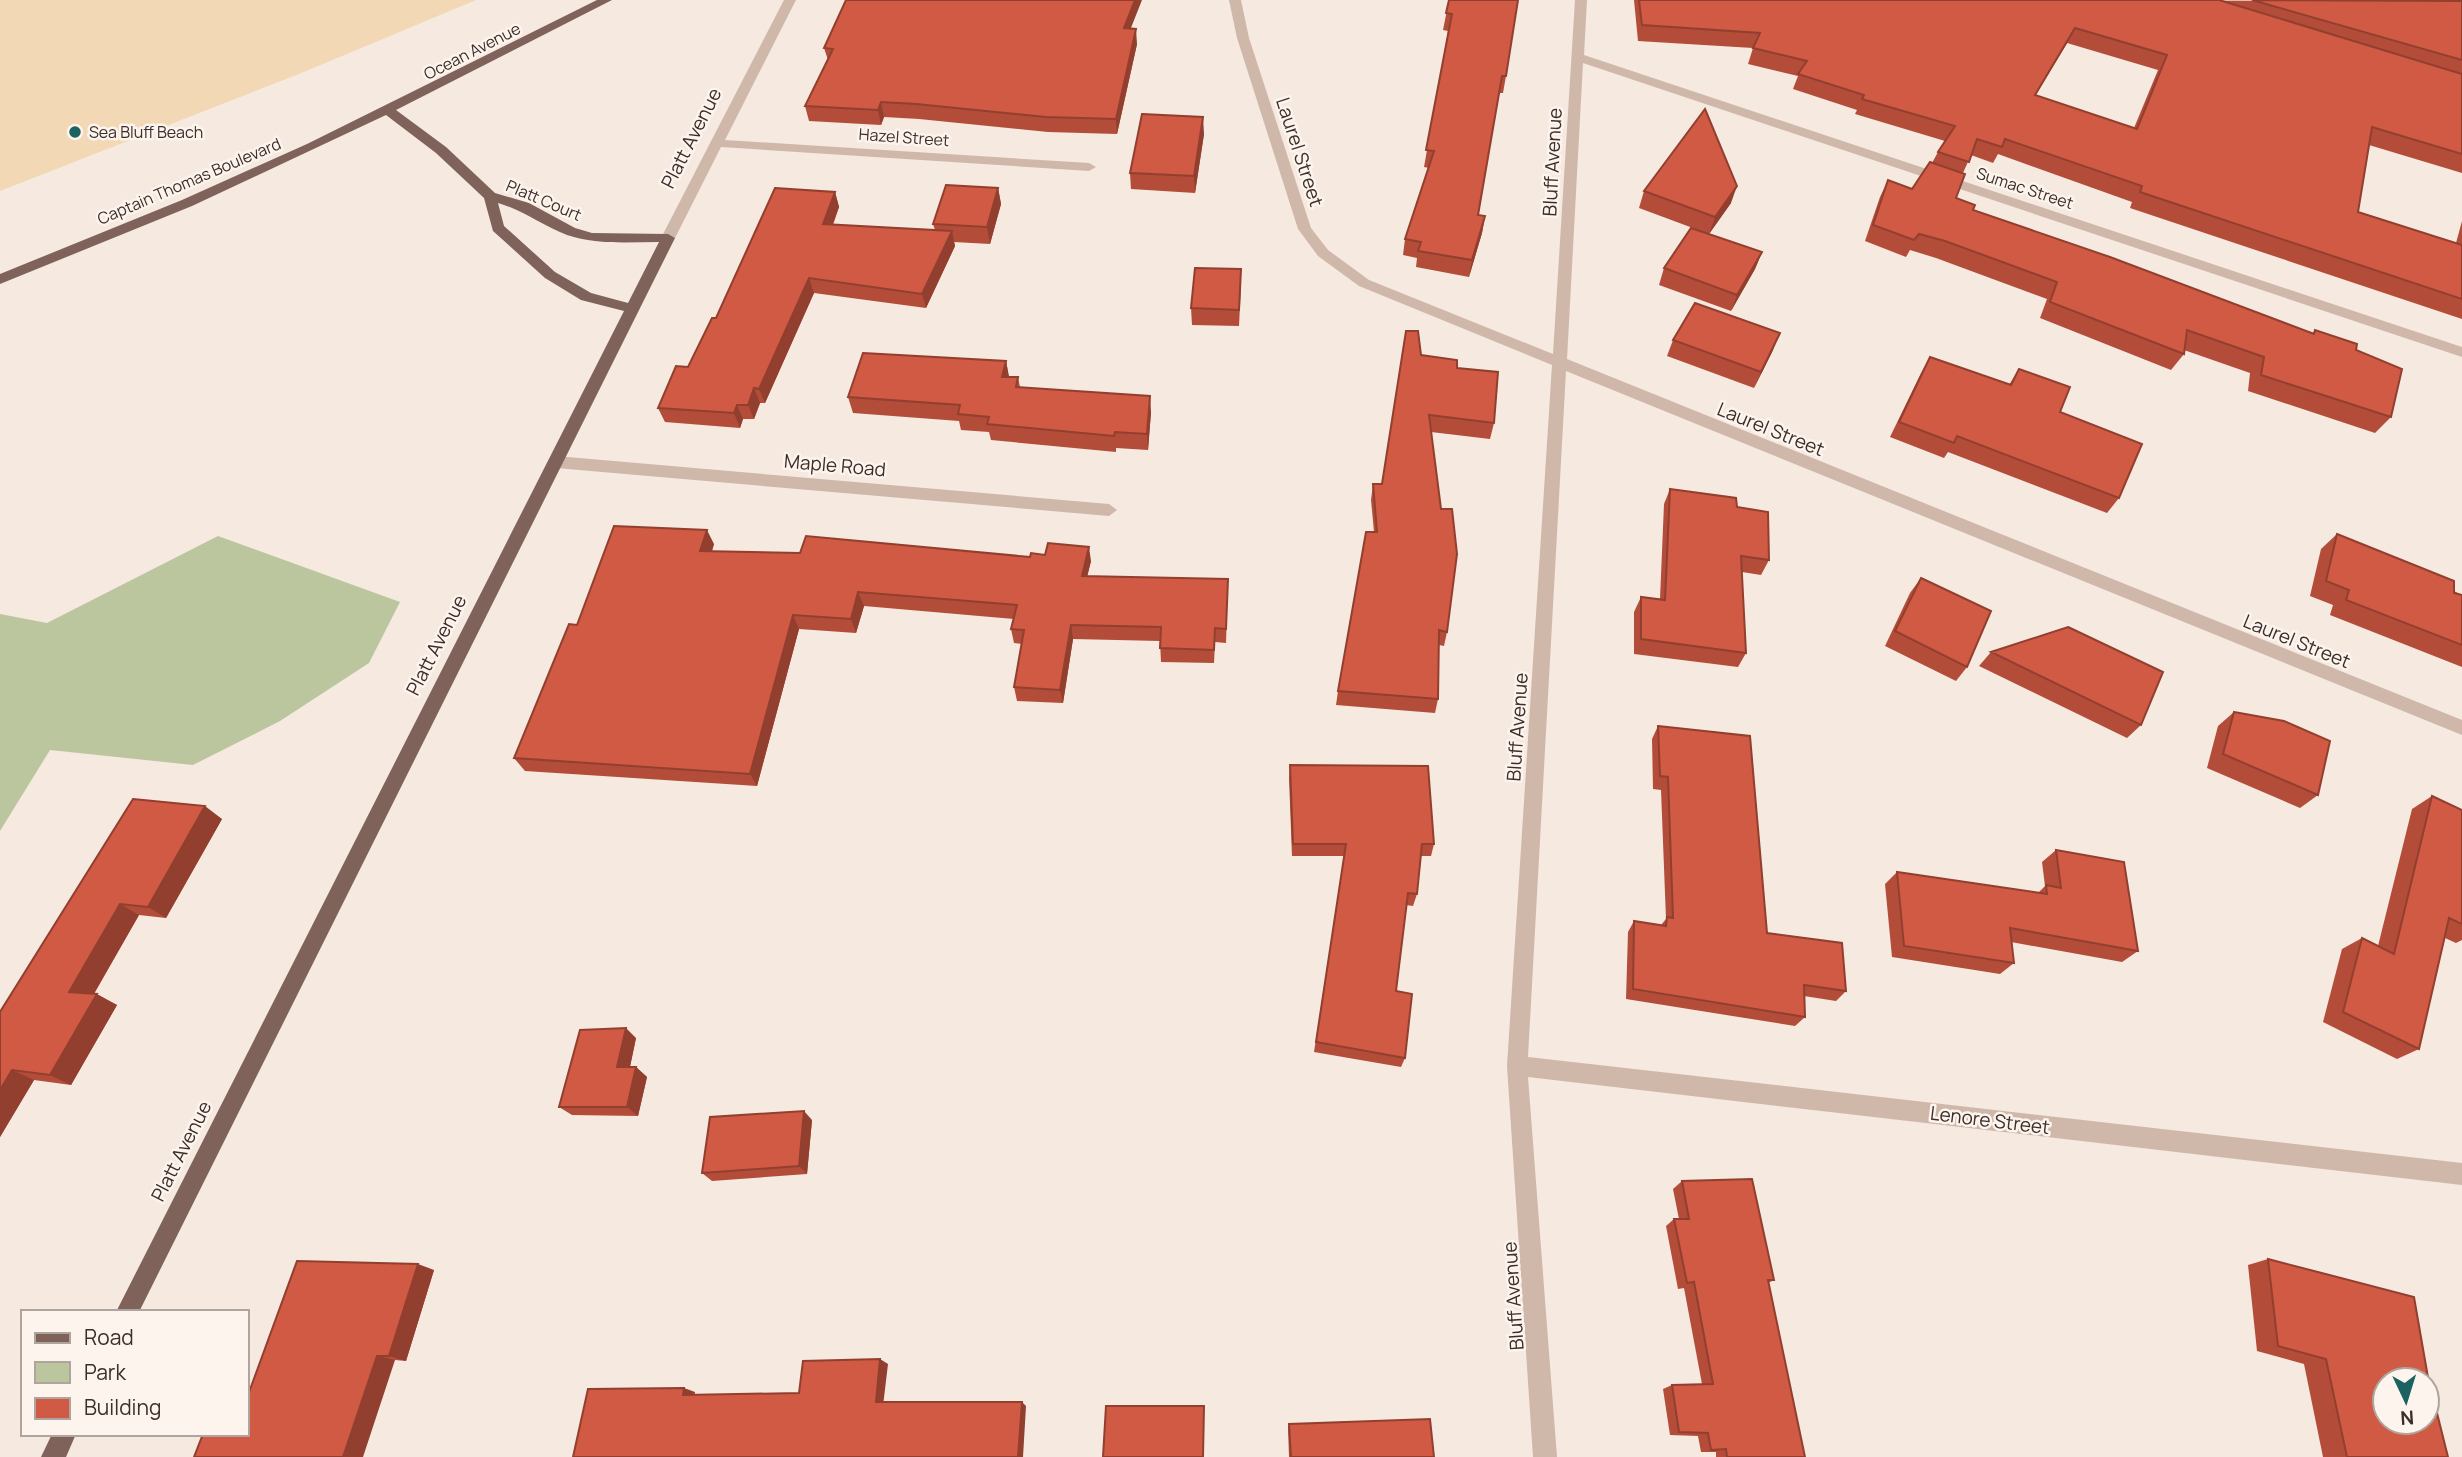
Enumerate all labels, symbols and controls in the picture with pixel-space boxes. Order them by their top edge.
street label: Ocean Avenue [420,17,524,85]
street label: Platt Avenue [655,83,727,193]
street label: Laurel Street [1270,94,1330,210]
street label: Bluff Avenue [1536,107,1568,217]
place label: Sea Bluff Beach [89,121,203,143]
street label: Hazel Street [858,123,950,151]
marker: Sea Bluff Beach [67,124,83,140]
street label: Captain Thomas Boulevard [94,132,284,230]
street label: Sumac Street [1974,162,2076,214]
street label: Platt Court [503,174,585,226]
street label: Laurel Street [1714,396,1828,462]
street label: Maple Road [783,448,887,482]
street label: Platt Avenue [400,590,472,700]
street label: Laurel Street [2240,608,2354,674]
street label: Bluff Avenue [1500,672,1534,782]
street label: Platt Avenue [145,1096,217,1206]
street label: Lenore Street [1929,1100,2051,1140]
street label: Bluff Avenue [1496,1241,1530,1351]
legend [21,1310,248,1436]
text: Road [84,1323,134,1351]
text: Park [84,1358,126,1386]
north arrow [2371,1366,2441,1436]
text: Building [84,1393,161,1421]
text: N [2399,1405,2415,1431]

